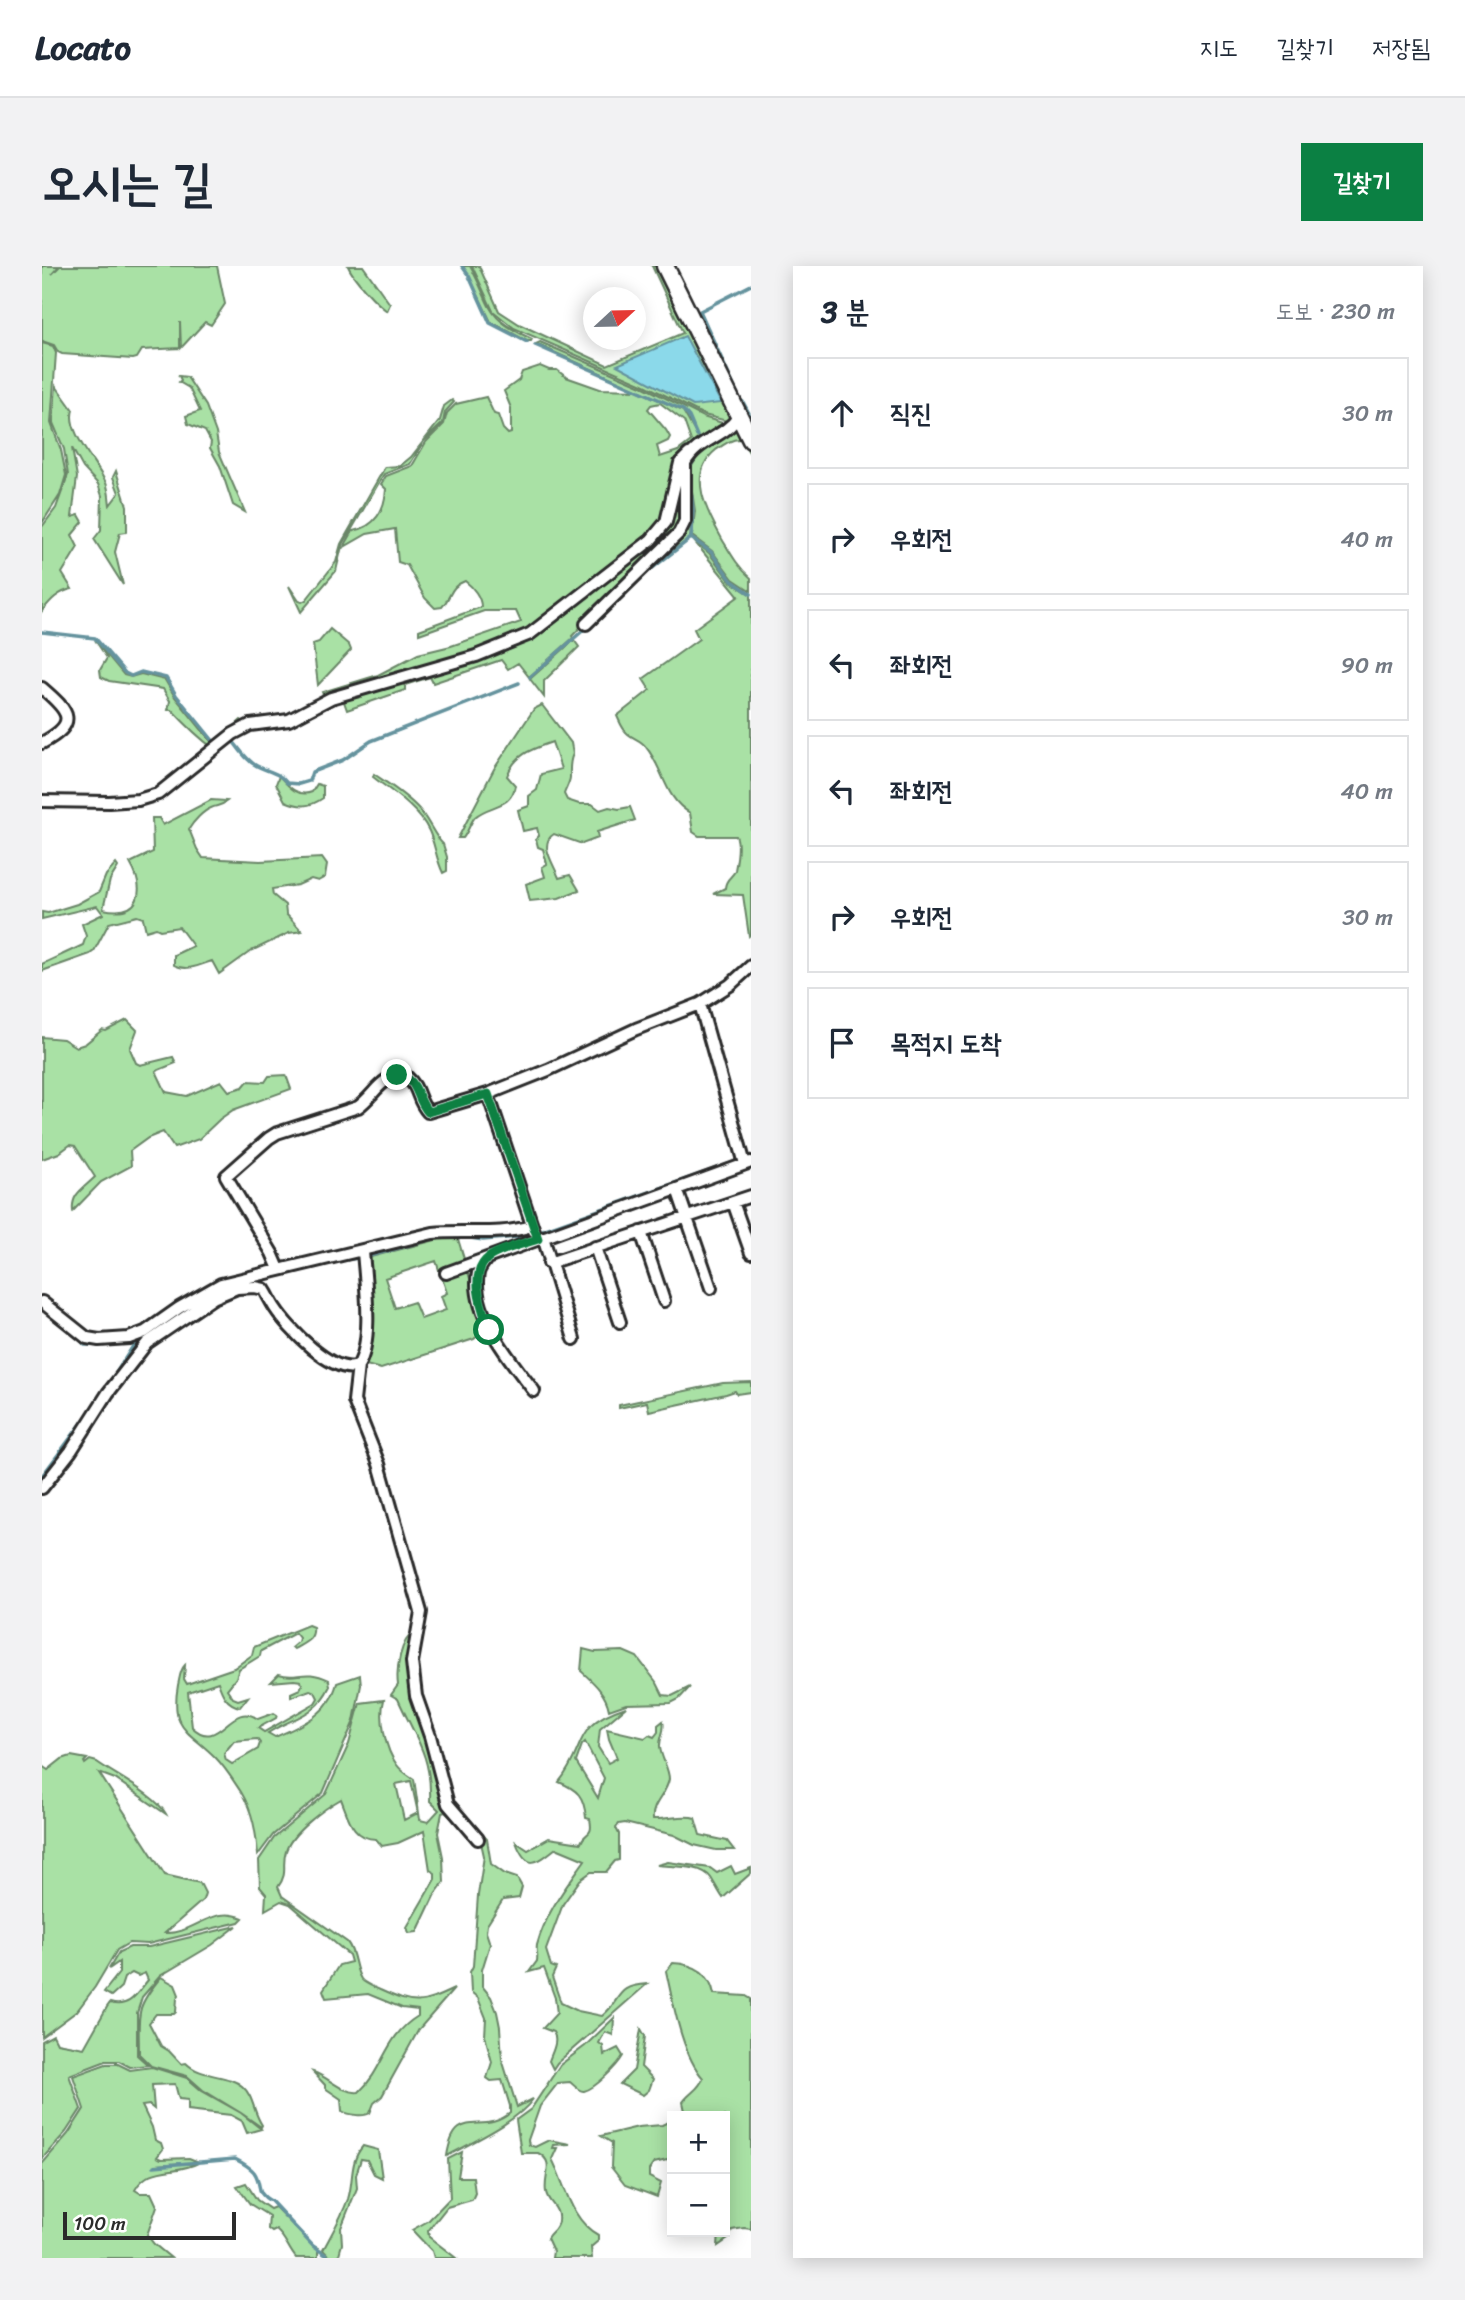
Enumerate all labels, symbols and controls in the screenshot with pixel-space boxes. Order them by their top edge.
text: Locato [35,19,131,77]
text: 지도 [1200,27,1238,69]
text: 길찾기 [1276,27,1334,69]
text: 저장됨 [1372,27,1430,69]
text: 오시는 길 [42,139,212,226]
button: 길찾기 [1301,143,1423,221]
text: 3 분 [821,285,869,339]
north arrow [583,287,646,350]
text: 도보 · 230 m [1276,291,1395,332]
text: 직진 [890,390,932,436]
text: 30 m [1342,393,1393,434]
icon: ahead [823,394,861,432]
text: 우회전 [890,516,953,562]
text: 40 m [1340,519,1393,560]
icon: right [823,520,861,558]
text: 좌회전 [890,642,953,688]
text: 90 m [1341,645,1393,686]
icon: left [823,646,861,684]
text: 좌회전 [890,768,953,814]
text: 40 m [1340,771,1393,812]
icon: left [823,772,861,810]
text: 우회전 [890,894,953,940]
text: 30 m [1342,897,1393,938]
icon: right [823,898,861,936]
text: 목적지 도착 [890,1020,1001,1066]
icon: arrive [823,1024,861,1062]
route end [381,1059,412,1090]
route start [473,1314,504,1345]
map controls [667,2111,730,2237]
button: + [667,2111,730,2174]
button: − [667,2174,730,2237]
text: 100 m [74,2207,126,2240]
scale bar [63,2209,236,2241]

